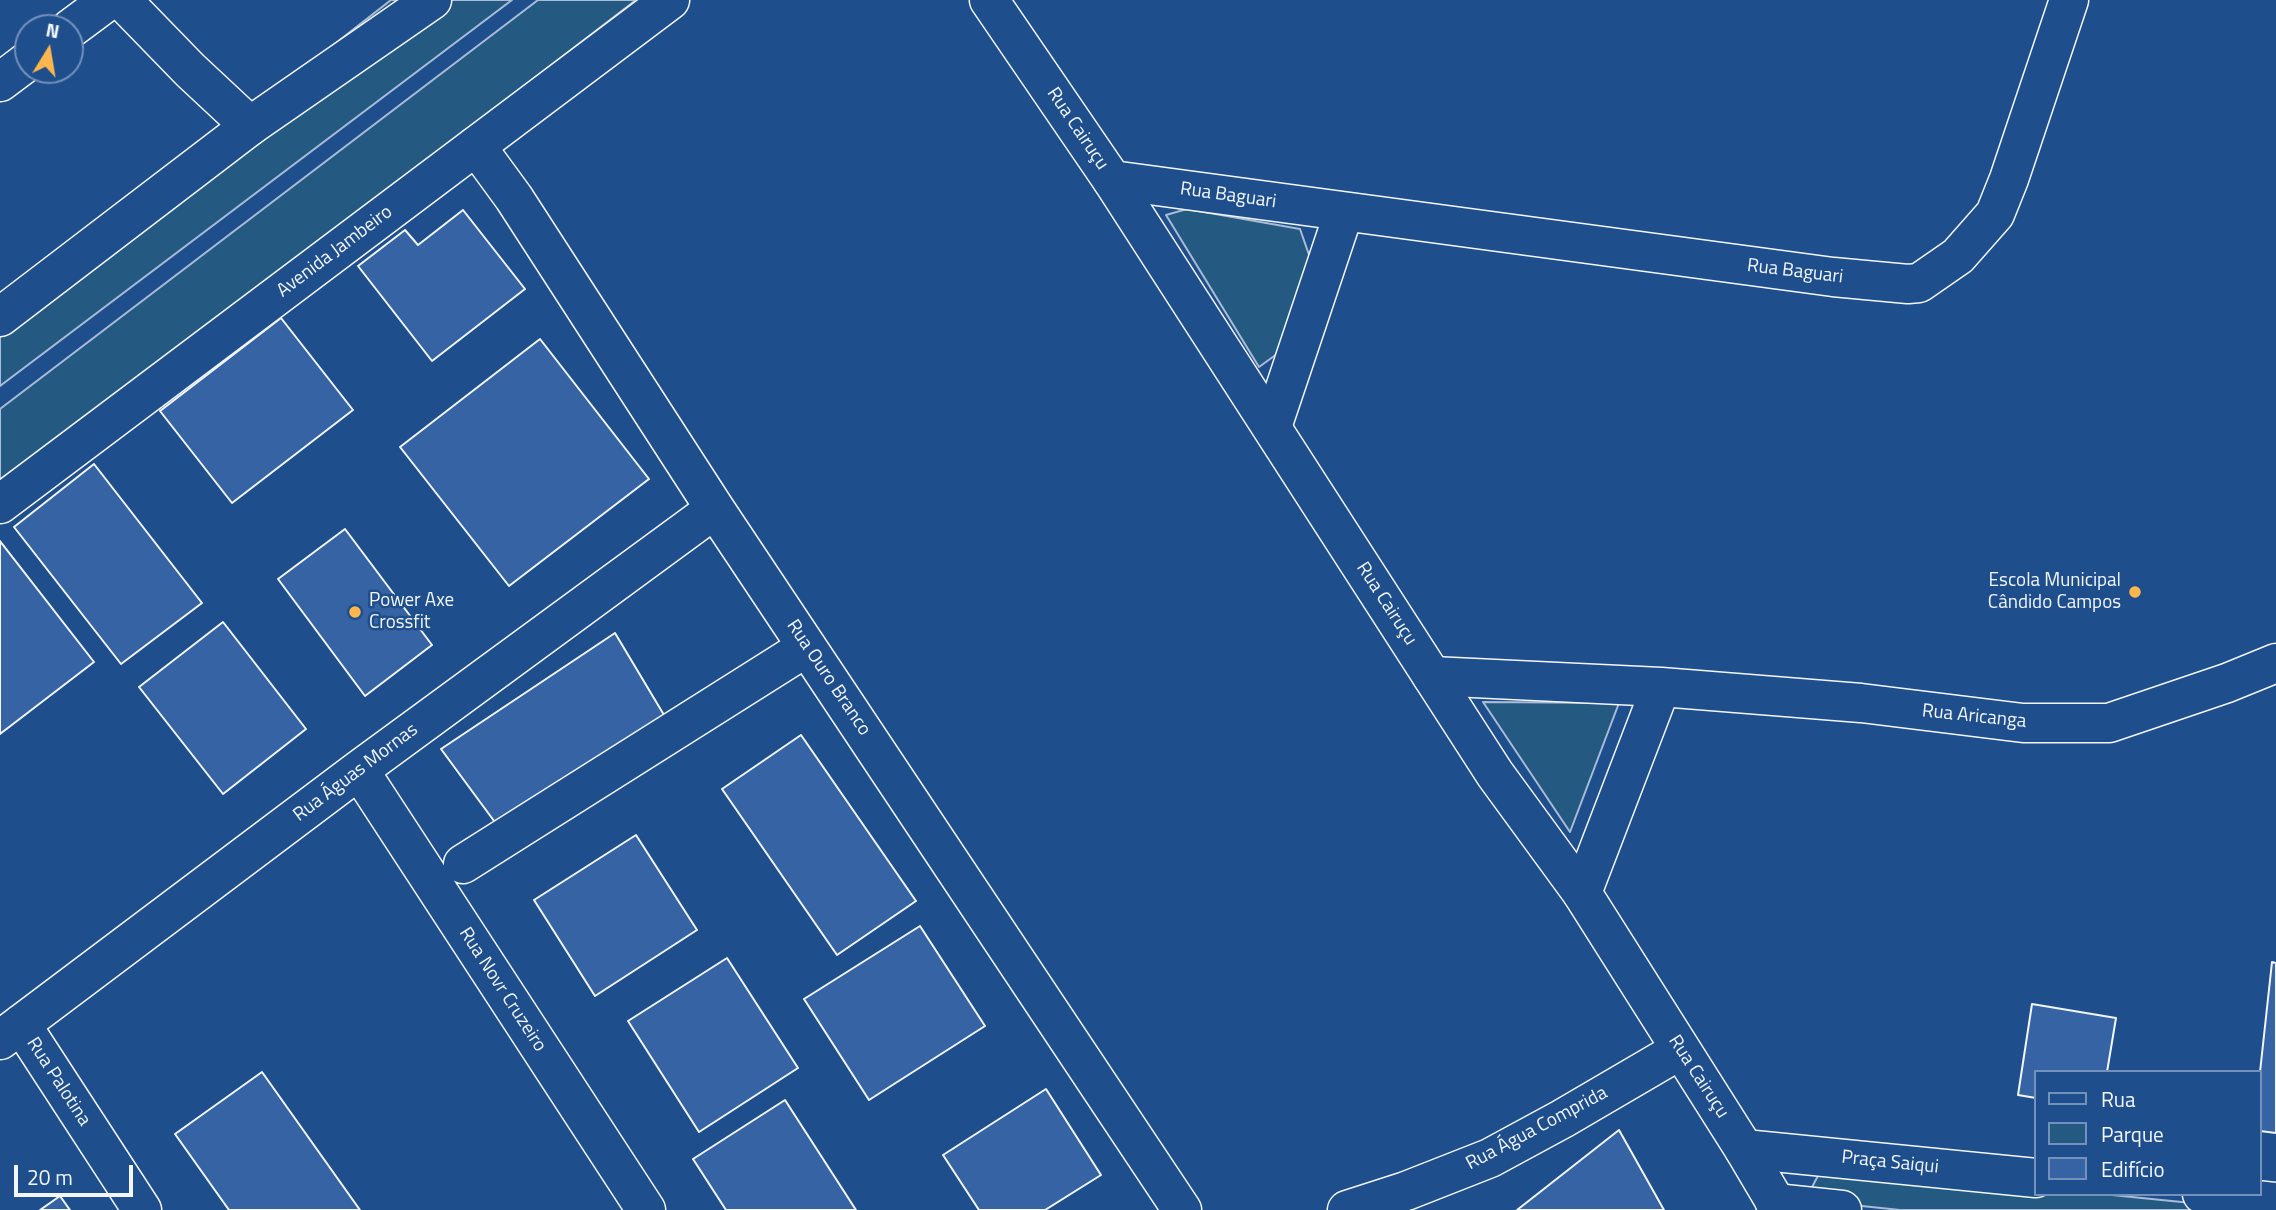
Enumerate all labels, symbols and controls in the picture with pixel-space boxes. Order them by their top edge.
north arrow [14,14,84,84]
text: N [43,14,62,45]
street label: Rua Cairuçu [1041,83,1113,175]
street label: Rua Baguari [1179,178,1277,214]
street label: Avenida Jambeiro [273,201,397,303]
street label: Rua Baguari [1746,255,1844,289]
street label: Rua Cairuçu [1351,558,1421,650]
place label: Escola Municipal Cândido Campos [1988,570,2121,614]
marker: Escola Municipal Cândido Campos [2127,584,2143,600]
place label: Power Axe Crossfit [369,590,454,634]
marker: Power Axe Crossfit [347,604,363,620]
street label: Rua Ouro Branco [781,616,875,740]
street label: Rua Aricanga [1921,700,2027,734]
street label: Rua Águas Mornas [289,719,423,827]
street label: Rua Novr Cruzeiro [453,924,551,1056]
street label: Rua Cairuçu [1663,1031,1733,1123]
street label: Rua Palotina [21,1033,95,1131]
legend [2035,1070,2262,1196]
street label: Rua Água Comprida [1463,1082,1611,1176]
text: Rua [2101,1083,2136,1115]
text: Parque [2101,1118,2164,1150]
street label: Praça Saiqui [1840,1147,1940,1179]
scale bar [18,1150,136,1194]
text: Edifício [2101,1153,2165,1185]
text: 20 m [27,1161,73,1193]

